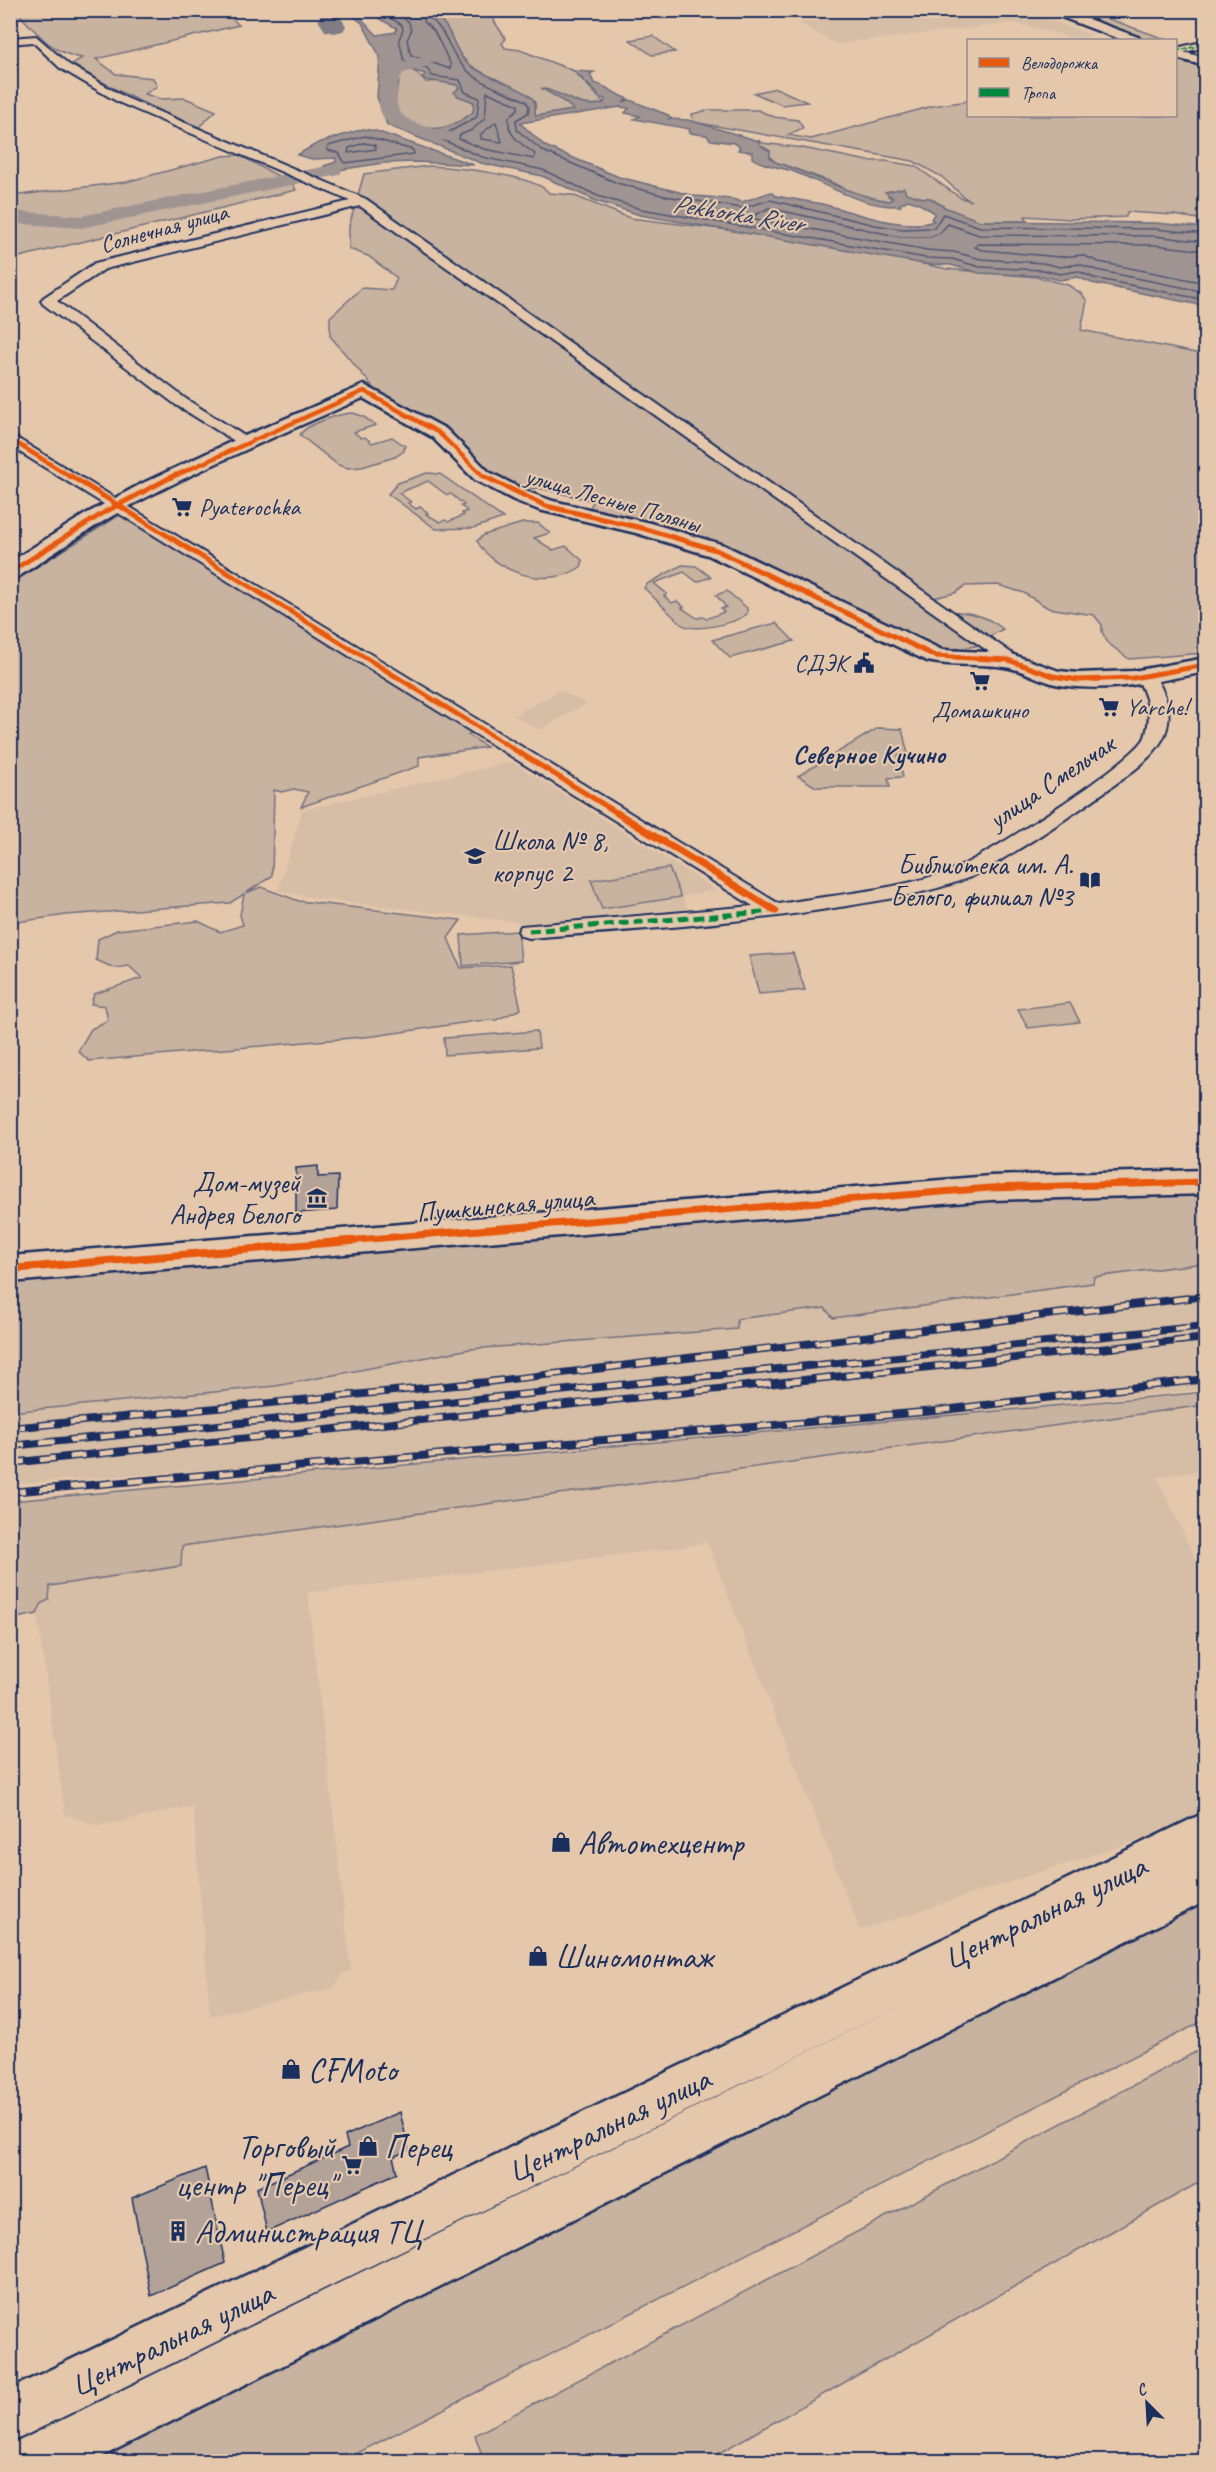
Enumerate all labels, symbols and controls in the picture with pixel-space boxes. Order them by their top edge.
legend [967,39,1177,117]
text: Велодорожка [1021,52,1099,74]
text: Тропа [1021,82,1057,104]
water label: Pekhorka River [670,187,810,241]
street label: Солнечная улица [97,196,233,259]
street label: улица Лесные Поляны [520,460,706,540]
place label: Pyaterochka [199,492,302,522]
supermarket icon: Pyaterochka [170,495,194,519]
place label: СДЭК [794,648,852,678]
public building icon: СДЭК [852,651,876,675]
supermarket icon: Домашкино [968,669,992,693]
place label: Yarche! [1126,692,1193,722]
place label: Домашкино [932,695,1030,725]
supermarket icon: Yarche! [1097,695,1121,719]
street label: улица Смельчак [980,725,1124,838]
district label: Северное Кучино [793,738,947,771]
place label: Школа № 8, корпус 2 [492,823,609,890]
school or university icon: Школа № 8, корпус 2 [463,844,487,868]
place label: Библиотека им. А. Белого, филиал №3 [890,847,1075,914]
library icon: Библиотека им. А. Белого, филиал №3 [1078,868,1102,892]
place label: Дом-музей Андрея Белого [170,1165,303,1232]
street label: Пушкинская улица [415,1179,597,1230]
museum icon: Дом-музей Андрея Белого [305,1186,329,1210]
place label: Автотехцентр [578,1822,746,1864]
shop icon: Автотехцентр [549,1830,573,1854]
street label: Центральная улица [936,1843,1155,1979]
place label: Шиномонтаж [555,1936,716,1978]
shop icon: Шиномонтаж [526,1944,550,1968]
place label: CFMoto [308,2049,400,2091]
street label: Центральная улица [500,2056,719,2192]
shop icon: CFMoto [279,2057,303,2081]
place label: Торговый центр "Перец" [176,2126,341,2206]
place label: Перец [385,2126,453,2168]
shop icon: Перец [356,2134,380,2158]
supermarket icon: Торговый центр "Перец" [340,2153,364,2177]
place label: Администрация ТЦ [195,2211,424,2253]
building icon: Администрация ТЦ [166,2219,190,2243]
street label: Центральная улица [63,2270,282,2406]
north arrow [1117,2373,1177,2433]
text: С [1134,2379,1151,2401]

